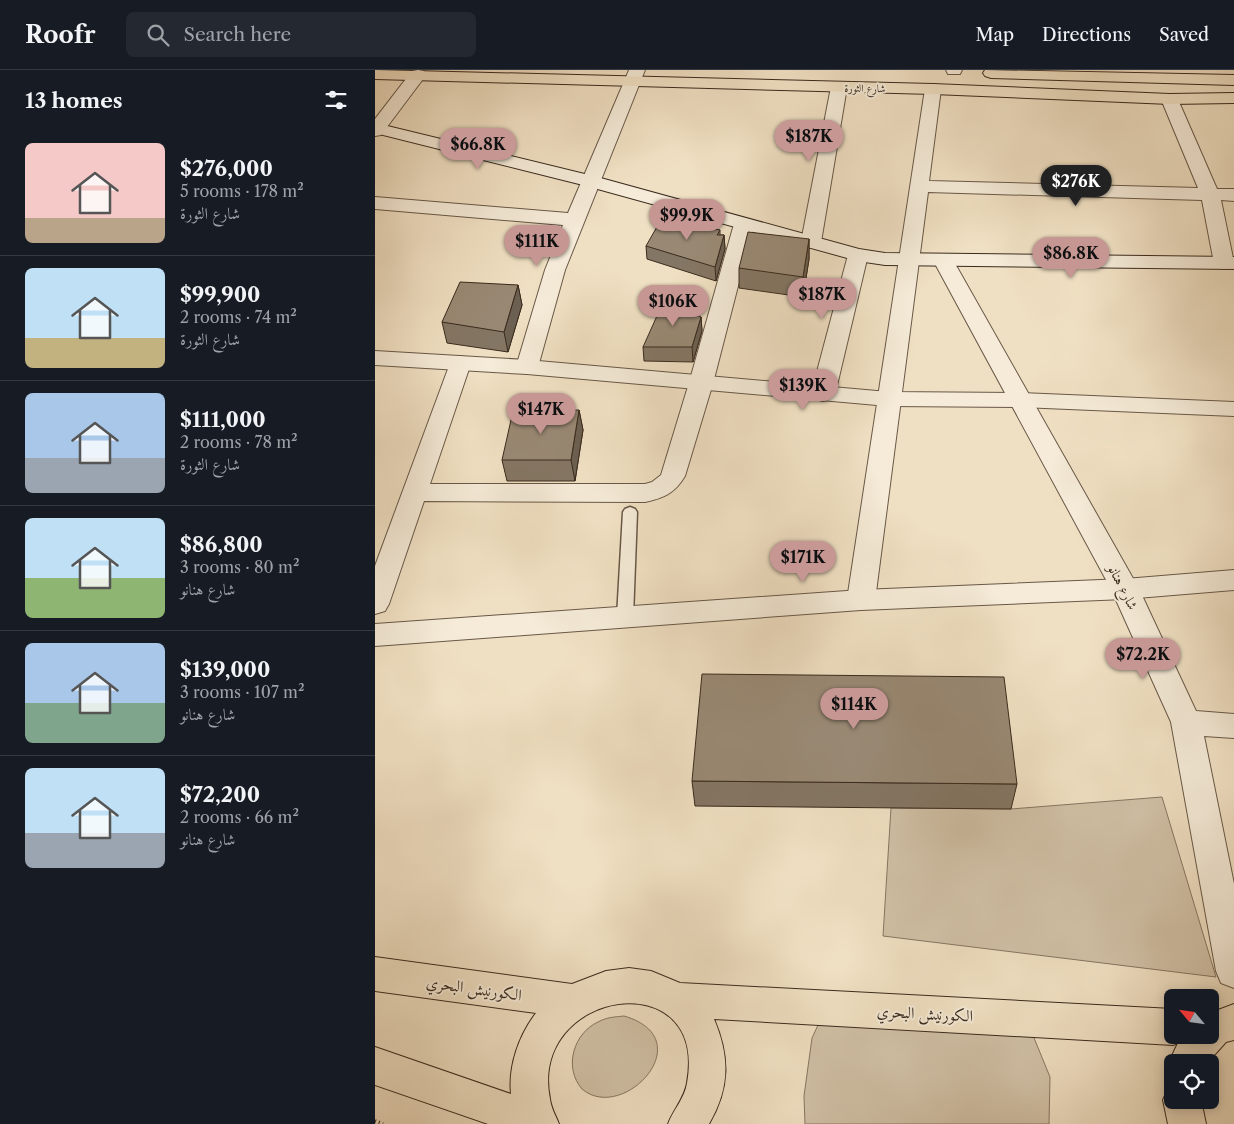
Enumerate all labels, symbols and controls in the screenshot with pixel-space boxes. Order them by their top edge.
search box [126,12,476,57]
text: Roofr [25,20,96,49]
icon: search [144,21,172,49]
text: Search here [184,23,291,46]
text: Map [975,24,1014,46]
text: Directions [1042,24,1131,46]
text: Saved [1159,24,1209,46]
street label: شارع الثورة [844,81,886,98]
icon: filters [322,86,350,114]
text: 13 homes [25,88,123,113]
pin: $187K [774,119,844,162]
text: $187K [785,126,833,146]
pin: $66.8K [437,128,519,170]
text: $66.8K [450,134,506,154]
text: $276,000 [180,156,273,181]
icon: home [65,163,125,223]
pin: $276K [1041,164,1111,207]
text: $276K [1052,171,1100,191]
text: 5 rooms · 178 m² [180,181,304,201]
pin: $99.9K [646,198,728,241]
text: شارع الثورة [180,203,240,223]
text: $99.9K [660,205,714,225]
pin: $111K [502,224,572,267]
text: $111K [515,231,559,251]
pin: $86.8K [1030,236,1112,279]
text: $86.8K [1043,243,1099,263]
pin: $187K [787,278,857,320]
text: $99,900 [180,282,260,307]
pin: $106K [638,284,708,327]
text: $187K [798,284,846,304]
icon: home [65,288,125,348]
text: $106K [649,291,697,311]
text: 2 rooms · 74 m² [180,307,297,327]
text: شارع الثورة [180,329,240,349]
pin: $139K [768,368,838,411]
text: $139K [779,375,827,395]
pin: $147K [506,392,576,435]
text: $147K [518,399,564,419]
text: $111,000 [180,407,266,432]
icon: home [65,413,125,473]
text: 2 rooms · 78 m² [180,432,298,452]
text: شارع الثورة [180,454,240,474]
text: $86,800 [180,532,263,557]
icon: home [65,538,125,598]
pin: $171K [768,540,838,583]
text: $171K [781,547,825,567]
text: 3 rooms · 80 m² [180,557,299,577]
street label: شارع هنانو [1100,560,1142,614]
text: شارع هنانو [180,579,235,599]
pin: $72.2K [1102,638,1184,680]
text: $72.2K [1116,644,1170,664]
text: $139,000 [180,657,270,682]
icon: home [65,663,125,723]
text: 3 rooms · 107 m² [180,682,305,702]
pin: $114K [819,688,889,730]
text: $114K [831,694,877,714]
text: شارع هنانو [180,704,235,724]
text: $72,200 [180,782,260,807]
icon: home [65,788,125,848]
text: 2 rooms · 66 m² [180,807,299,827]
text: شارع هنانو [180,829,235,849]
street label: الكورنيش البحري [424,971,523,1008]
north arrow [1164,989,1219,1044]
map controls [1164,989,1219,1109]
street label: الكورنيش البحري [876,1000,974,1029]
button: locate [1164,1054,1219,1109]

